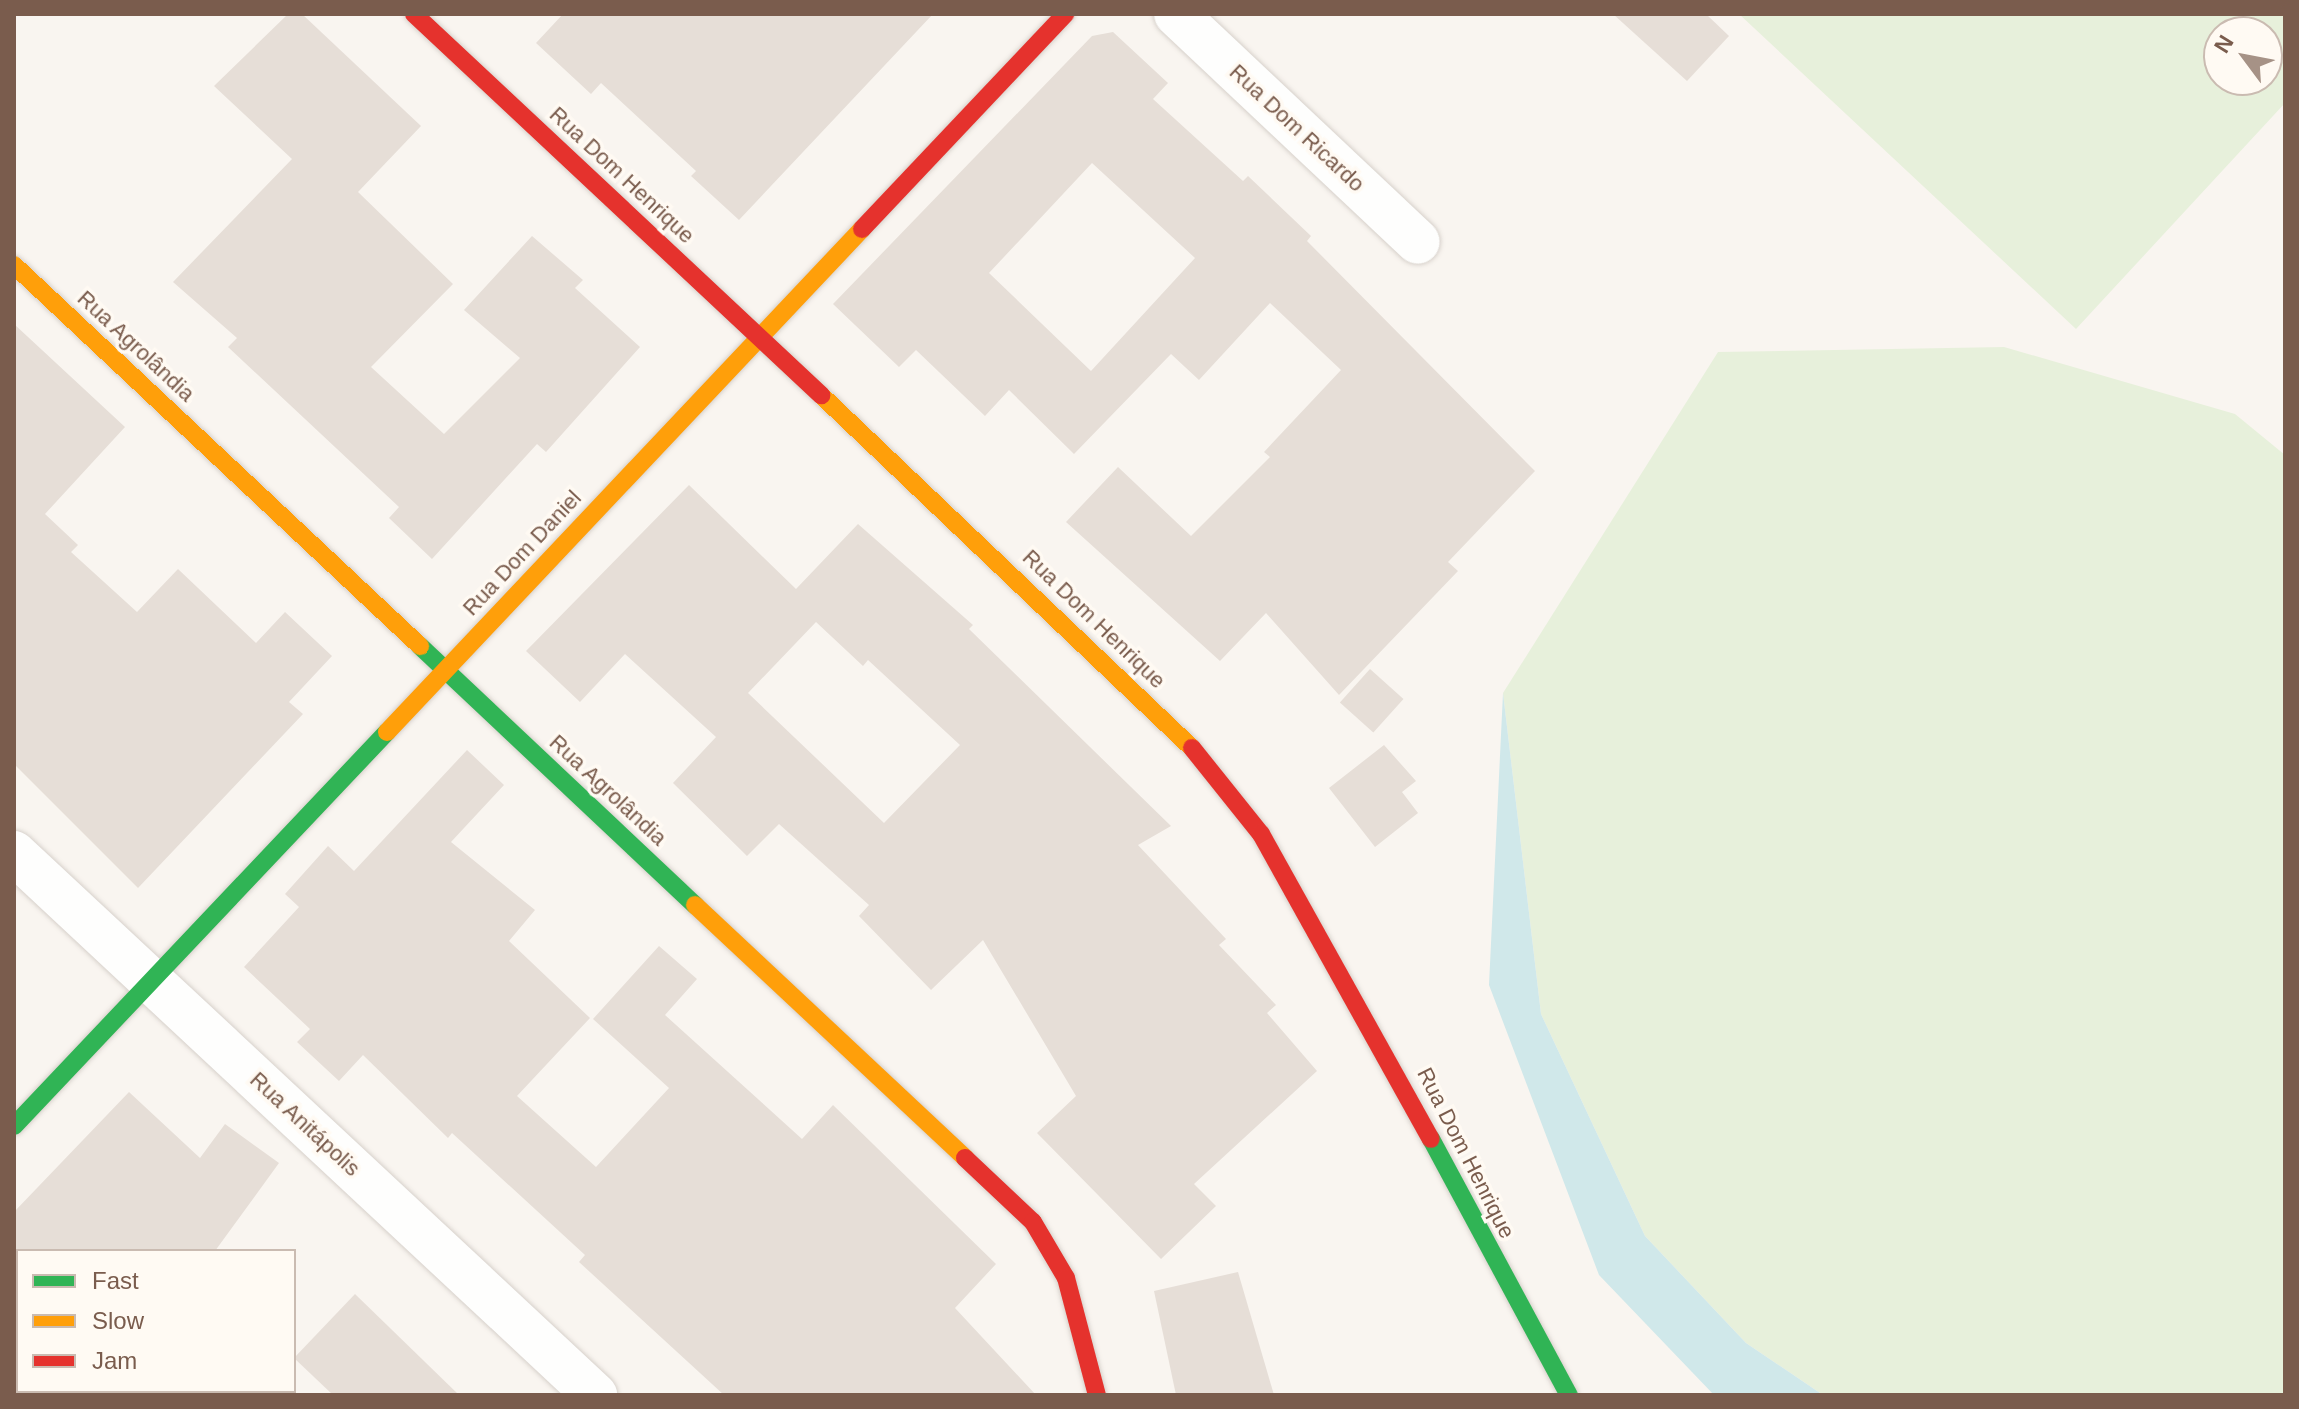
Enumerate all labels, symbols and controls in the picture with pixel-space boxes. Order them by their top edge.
north arrow [2203,16,2283,96]
text: N [2209,31,2239,57]
street label: Rua Dom Ricardo [1224,59,1370,197]
street label: Rua Dom Henrique [544,101,700,249]
street label: Rua Agrolândia [72,285,200,407]
street label: Rua Dom Daniel [457,485,587,621]
street label: Rua Dom Henrique [1017,544,1171,694]
street label: Rua Agrolândia [544,729,672,851]
street label: Rua Dom Henrique [1411,1063,1521,1243]
street label: Rua Anitápolis [244,1066,366,1182]
legend [16,1249,296,1393]
text: Fast [92,1267,139,1294]
text: Slow [92,1307,144,1334]
text: Jam [92,1347,137,1374]

